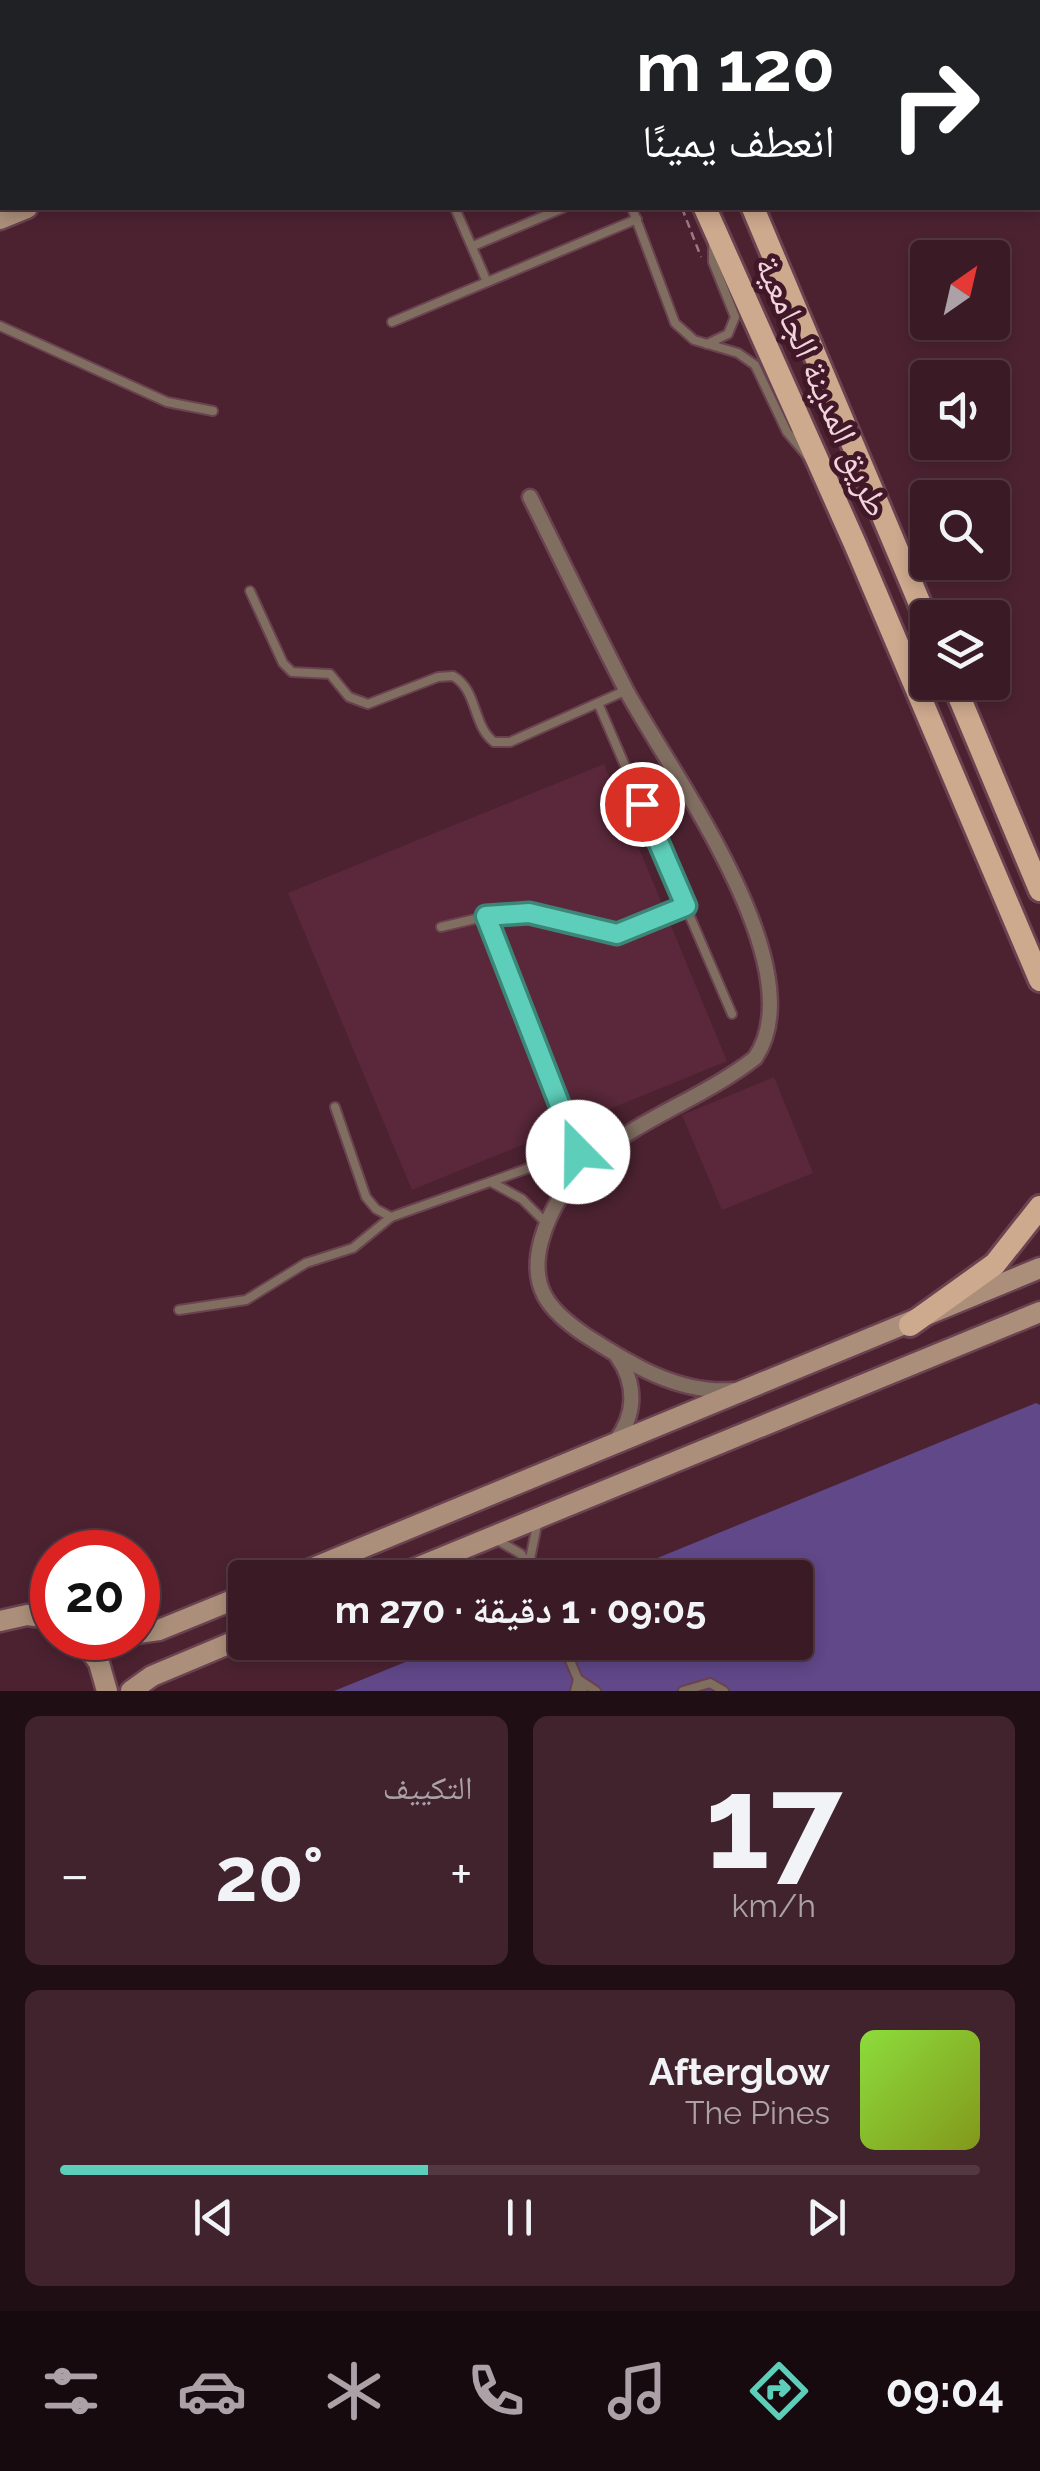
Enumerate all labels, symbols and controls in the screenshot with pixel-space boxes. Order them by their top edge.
text: 120 m [636,25,835,107]
icon: right [870,40,1000,170]
text: انعطف يمينًا [642,115,835,168]
north arrow [910,240,1010,340]
map controls [910,240,1010,700]
street label: طريق المدينة الجامعية [746,249,899,523]
button: sound [910,360,1010,460]
button: search [910,480,1010,580]
button: layers [910,600,1010,700]
pin [600,762,685,847]
icon: arrive [615,777,670,832]
position arrow [526,1100,630,1204]
speed limit sign: 20 [30,1530,160,1660]
text: 09:05 · 1 دقيقة · 270 m [335,1587,706,1632]
text: 17 [705,1746,842,1898]
text: التكييف [383,1769,473,1806]
text: 20° [215,1830,324,1919]
text: − [60,1842,90,1907]
text: + [450,1842,473,1907]
text: km/h [732,1887,816,1924]
text: Afterglow [649,2049,830,2094]
text: The Pines [685,2094,830,2131]
icon: previous [186,2190,241,2245]
icon: pause [492,2190,547,2245]
icon: next [799,2190,854,2245]
icon: filters [36,2356,106,2426]
icon: car [177,2356,247,2426]
icon: climate [319,2356,389,2426]
icon: phone [461,2356,531,2426]
icon: music [602,2356,672,2426]
icon: directions [744,2356,814,2426]
text: 09:04 [886,2365,1004,2418]

